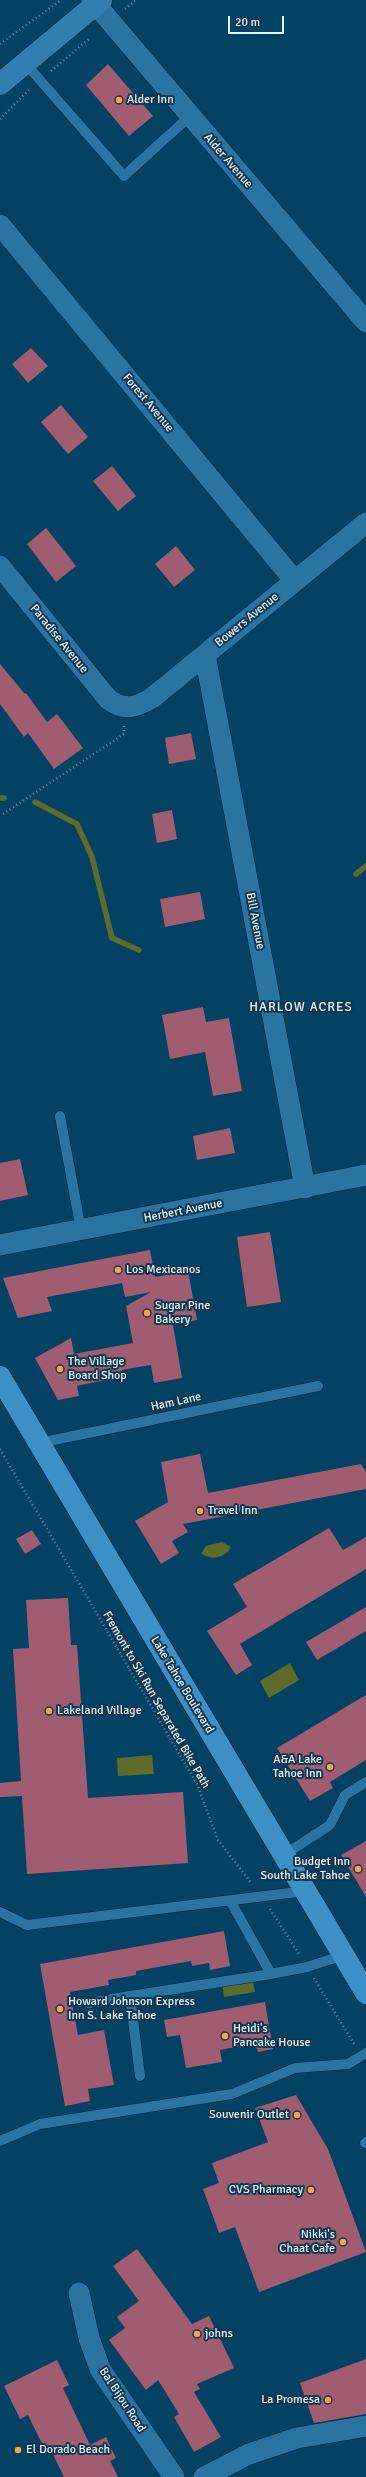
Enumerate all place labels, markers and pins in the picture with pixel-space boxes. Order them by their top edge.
place label: Alder Inn [127,93,174,107]
marker: Alder Inn [114,95,124,105]
place label: Los Mexicanos [126,1263,200,1277]
marker: Los Mexicanos [113,1265,123,1275]
place label: Sugar Pine Bakery [155,1299,210,1327]
marker: Sugar Pine Bakery [142,1308,152,1318]
place label: The Village Board Shop [68,1355,127,1383]
marker: The Village Board Shop [55,1364,65,1374]
place label: Travel Inn [208,1504,258,1518]
marker: Travel Inn [195,1506,205,1516]
place label: Lakeland Village [57,1704,142,1718]
marker: Lakeland Village [44,1706,54,1716]
place label: A&A Lake Tahoe Inn [273,1753,322,1781]
marker: A&A Lake Tahoe Inn [325,1762,335,1772]
place label: Budget Inn South Lake Tahoe [261,1855,350,1883]
marker: Budget Inn South Lake Tahoe [353,1864,363,1874]
place label: Howard Johnson Express Inn S. Lake Tahoe [68,1995,195,2023]
marker: Howard Johnson Express Inn S. Lake Tahoe [55,2004,65,2014]
place label: Heidi's Pancake House [233,2022,310,2050]
marker: Heidi's Pancake House [220,2031,230,2041]
place label: Souvenir Outlet [209,2108,289,2122]
marker: Souvenir Outlet [292,2110,302,2120]
place label: CVS Pharmacy [229,2183,303,2197]
marker: CVS Pharmacy [306,2185,316,2195]
place label: Nikki's Chaat Cafe [279,2228,335,2256]
marker: Nikki's Chaat Cafe [338,2237,348,2247]
place label: johns [205,2327,233,2341]
marker: johns [192,2329,202,2339]
place label: La Promesa [261,2393,320,2407]
marker: La Promesa [323,2395,333,2405]
place label: El Dorado Beach [26,2443,110,2457]
marker: El Dorado Beach [13,2445,23,2455]

